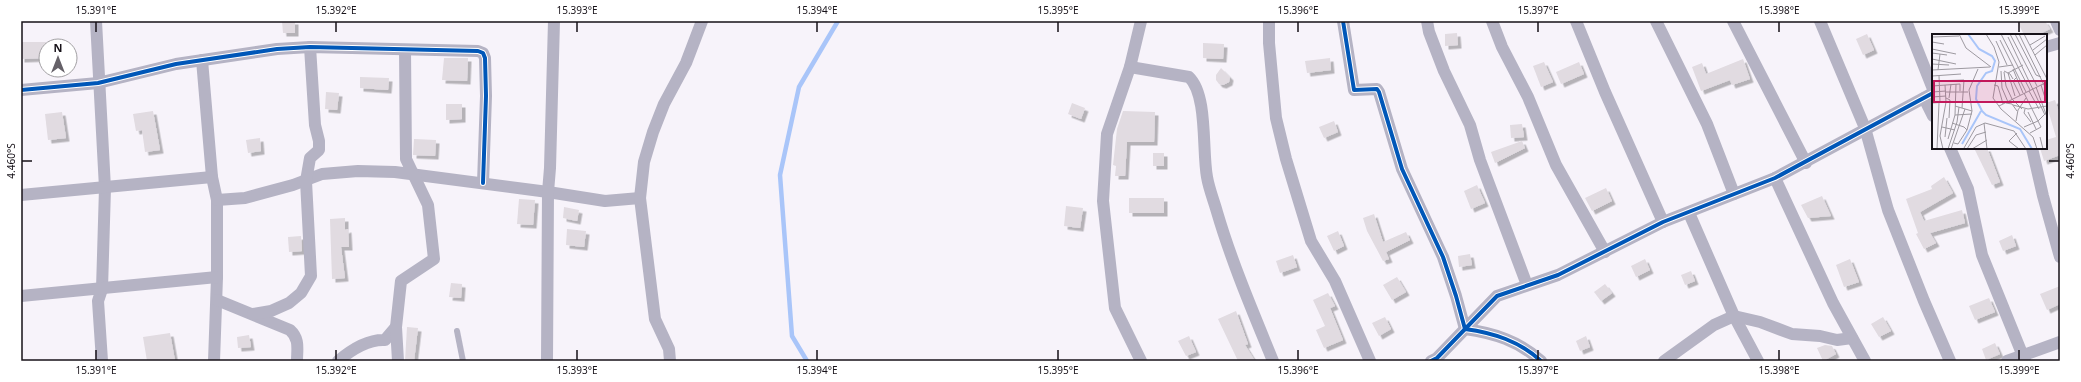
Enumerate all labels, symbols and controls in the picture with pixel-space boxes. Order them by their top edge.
text: 15.391°E [75,3,117,17]
text: 15.392°E [315,3,357,17]
text: 15.393°E [556,3,598,17]
text: 15.394°E [796,3,838,17]
text: 15.395°E [1037,3,1079,17]
text: 15.396°E [1277,3,1319,17]
text: 15.397°E [1517,3,1559,17]
text: 15.398°E [1758,3,1800,17]
text: 15.399°E [1998,3,2040,17]
inset map [1932,34,2047,149]
north arrow [38,38,78,78]
text: N [54,40,62,55]
text: 4.460°S [4,143,18,179]
text: 4.460°S [2063,143,2077,179]
text: 15.391°E [75,363,117,377]
text: 15.392°E [315,363,357,377]
text: 15.393°E [556,363,598,377]
text: 15.394°E [796,363,838,377]
text: 15.395°E [1037,363,1079,377]
text: 15.396°E [1277,363,1319,377]
text: 15.397°E [1517,363,1559,377]
text: 15.398°E [1758,363,1800,377]
text: 15.399°E [1998,363,2040,377]

